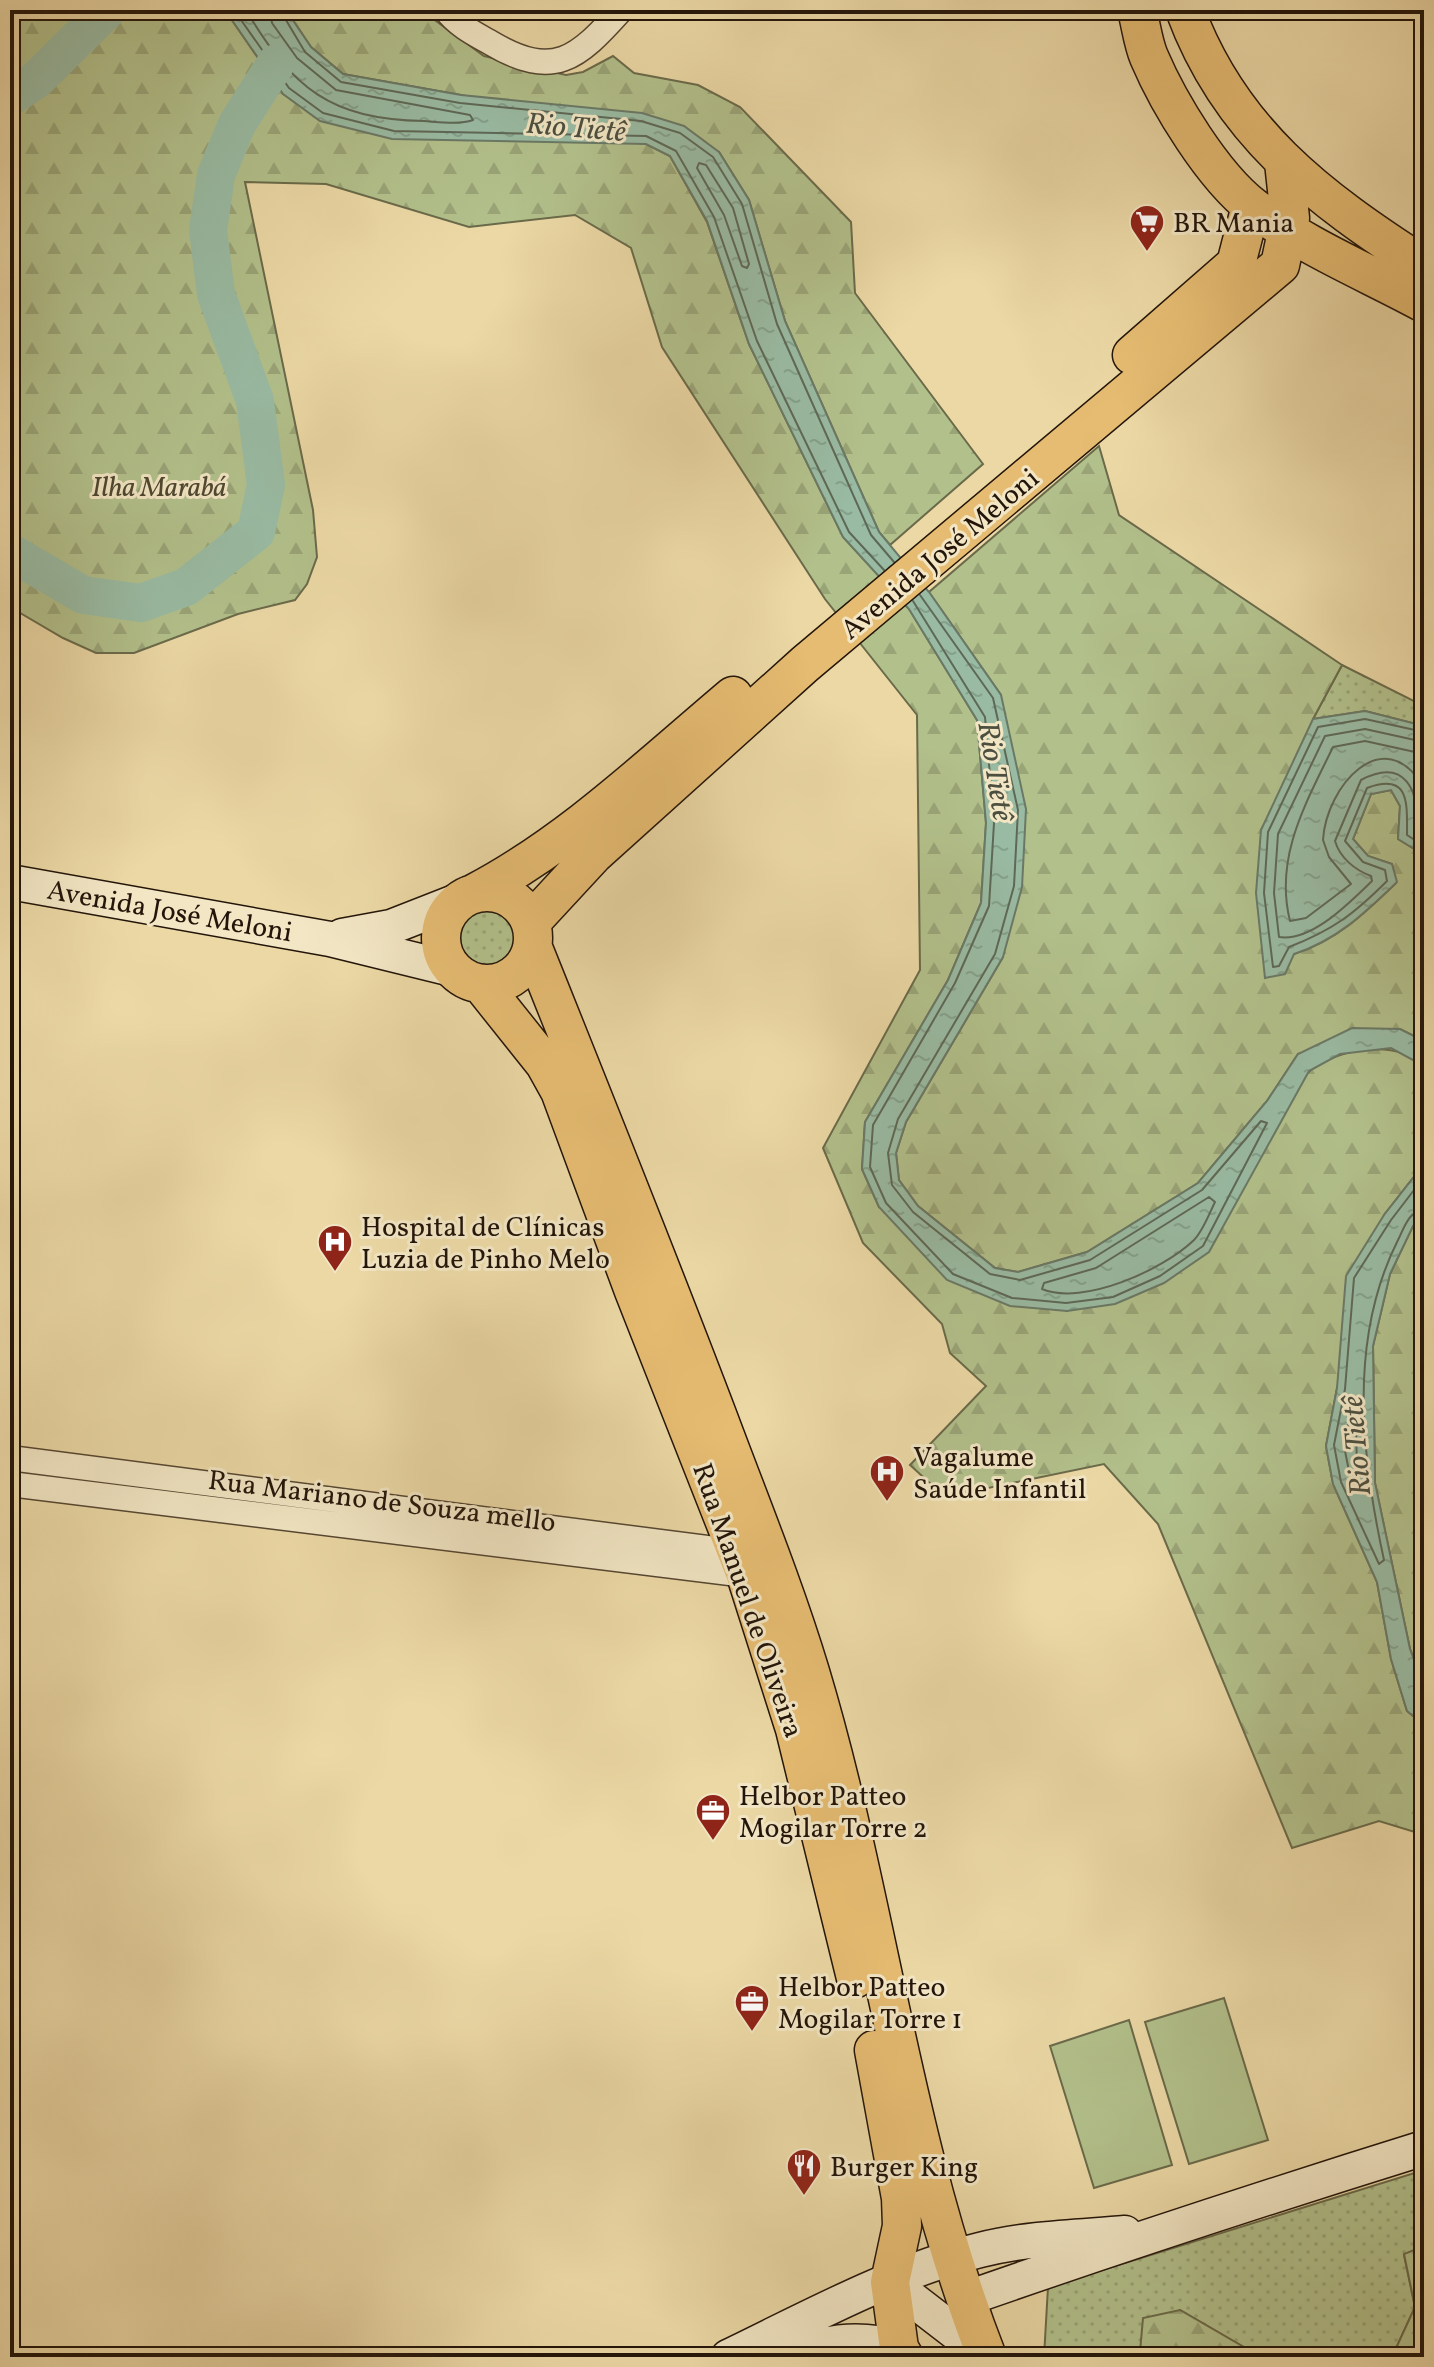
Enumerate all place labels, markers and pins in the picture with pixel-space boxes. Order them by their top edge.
supermarket icon: BR Mania [1128,203,1166,253]
place label: BR Mania [1173,205,1294,244]
place label: Hospital de Clínicas Luzia de Pinho Melo [361,1209,610,1280]
hospital icon: Hospital de Clínicas Luzia de Pinho Melo [316,1223,354,1273]
place label: Vagalume Saúde Infantil [913,1439,1086,1510]
hospital icon: Vagalume Saúde Infantil [868,1453,906,1503]
place label: Helbor Patteo Mogilar Torre 2 [739,1778,928,1849]
office icon: Helbor Patteo Mogilar Torre 2 [694,1792,732,1842]
place label: Helbor Patteo Mogilar Torre 1 [778,1969,962,2040]
office icon: Helbor Patteo Mogilar Torre 1 [733,1983,771,2033]
restaurant icon: Burger King [785,2147,823,2197]
place label: Burger King [830,2149,978,2188]

